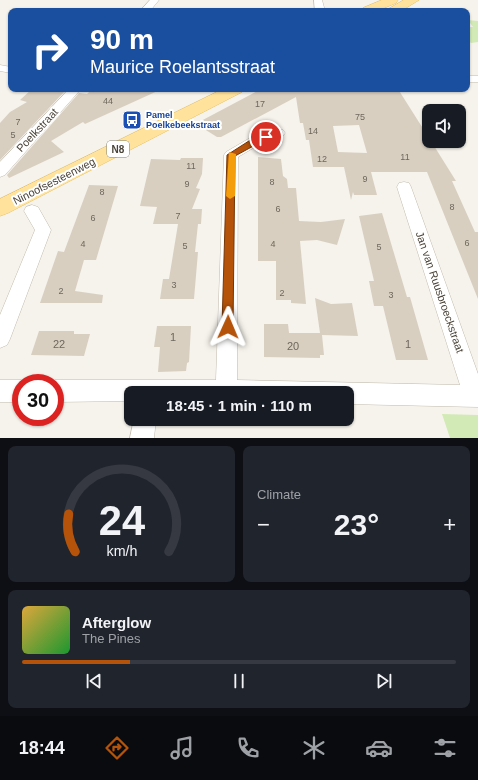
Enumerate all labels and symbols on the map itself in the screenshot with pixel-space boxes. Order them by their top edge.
house number: 44 [103,96,113,106]
house number: 17 [255,99,265,109]
street label: Poelkstraat [14,106,60,154]
bus stop icon: Pamel Poelkebeekstraat [121,109,143,131]
place label: Pamel Poelkebeekstraat [146,110,220,130]
house number: 75 [355,112,365,122]
house number: 7 [15,117,21,127]
pin [249,120,283,154]
house number: 14 [308,126,318,136]
house number: 5 [10,130,16,140]
road number: N8 [107,141,129,157]
house number: 11 [400,152,410,162]
house number: 12 [317,154,327,164]
street label: Ninoofsesteenweg [11,155,97,207]
house number: 11 [186,161,196,171]
house number: 9 [362,174,368,184]
house number: 8 [269,177,275,187]
house number: 9 [184,179,190,189]
house number: 8 [99,187,105,197]
house number: 8 [449,202,455,212]
house number: 6 [275,204,281,214]
house number: 7 [175,211,181,221]
house number: 6 [90,213,96,223]
street label: Jan van Ruusbroeckstraat [414,230,466,354]
house number: 6 [464,238,470,248]
house number: 4 [80,239,86,249]
house number: 4 [270,239,276,249]
house number: 5 [182,241,188,251]
house number: 5 [376,242,382,252]
house number: 3 [171,280,177,290]
house number: 2 [58,286,64,296]
house number: 2 [279,288,285,298]
house number: 3 [388,290,394,300]
position arrow [207,306,249,348]
house number: 1 [170,331,176,343]
house number: 22 [53,338,65,350]
house number: 1 [405,338,411,350]
house number: 20 [287,340,299,352]
speed limit sign: 30 [12,374,64,426]

